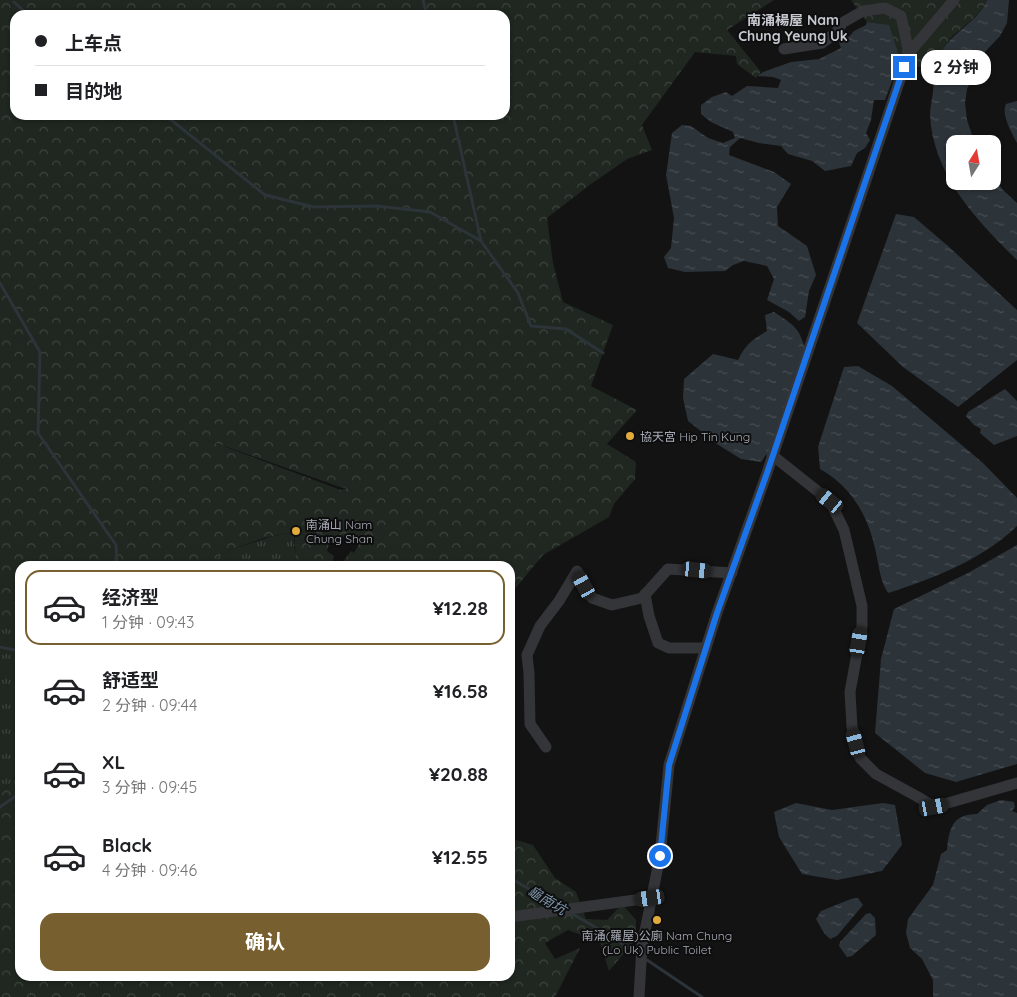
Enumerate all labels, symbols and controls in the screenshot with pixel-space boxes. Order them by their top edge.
district label: 南涌楊屋 Nam Chung Yeung Uk [738,11,848,45]
text: 上车点 [65,31,122,55]
callout: 2 分钟 [922,50,992,84]
route end [893,56,915,78]
text: 2 分钟 [933,57,979,77]
text: 目的地 [65,79,122,103]
north arrow [946,135,1001,190]
map controls [946,135,1001,190]
place label: 協天宮 Hip Tin Kung [640,429,750,444]
marker: 協天宮 Hip Tin Kung [624,430,636,442]
car [813,486,846,516]
place label: 南涌山 Nam Chung Shan [306,517,373,546]
marker: 南涌山 Nam Chung Shan [290,525,302,537]
car [681,561,712,579]
car [570,568,597,602]
icon: car [42,585,87,630]
text: 经济型 [102,585,159,609]
text: ¥12.28 [433,596,488,620]
text: 1 分钟 · 09:43 [102,612,194,632]
car [849,626,868,658]
icon: car [42,668,87,713]
text: 舒适型 [102,668,159,692]
text: ¥16.58 [433,679,488,703]
text: 2 分钟 · 09:44 [102,695,197,715]
car [844,727,867,759]
text: XL [102,750,125,774]
icon: car [42,751,87,796]
text: ¥20.88 [429,762,488,786]
text: 3 分钟 · 09:45 [102,777,197,797]
car [917,797,950,817]
text: Black [102,833,152,857]
icon: car [42,834,87,879]
text: ¥12.55 [432,845,488,869]
route start [649,845,671,867]
text: 4 分钟 · 09:46 [102,860,197,880]
water label: 龜南坑 [524,881,571,920]
car [634,888,665,908]
button: 确认 [40,913,490,971]
marker: 南涌(羅屋)公廁 Nam Chung (Lo Uk) Public Toilet [651,914,663,926]
place label: 南涌(羅屋)公廁 Nam Chung (Lo Uk) Public Toilet [582,928,732,957]

